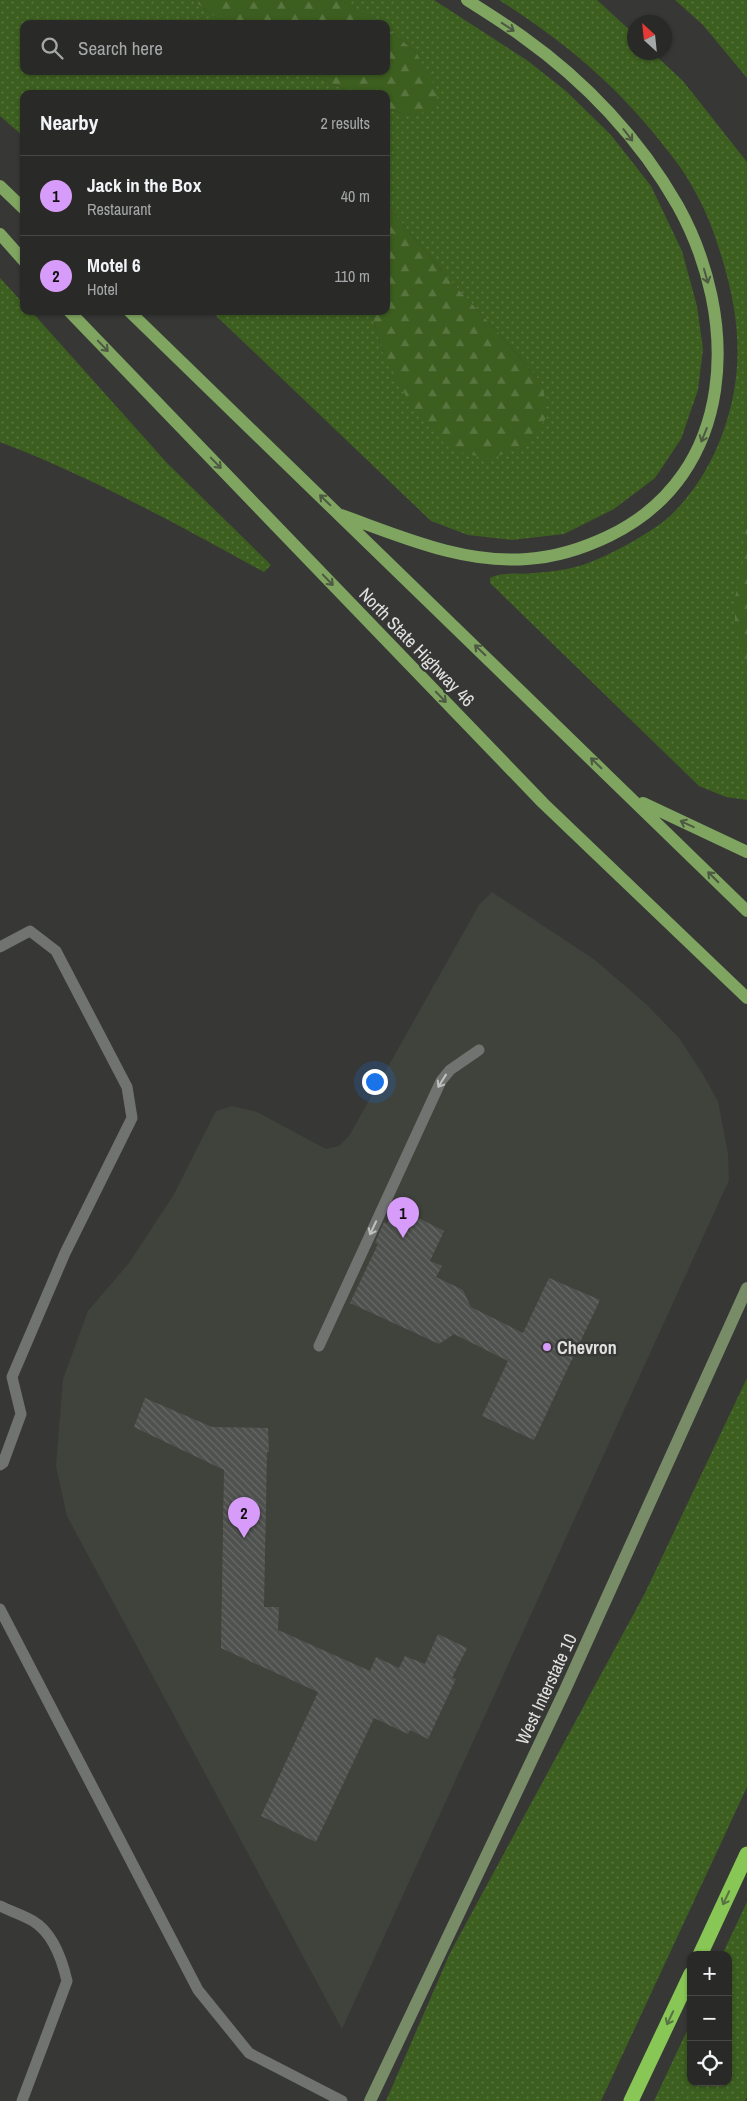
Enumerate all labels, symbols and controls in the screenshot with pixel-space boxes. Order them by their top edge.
north arrow [627,15,672,60]
search box [20,20,390,75]
one-way arrow [500,22,514,32]
icon: search [38,34,66,62]
text: Search here [78,35,163,61]
text: Nearby [40,108,98,137]
text: 2 results [320,112,370,134]
one-way arrow [622,128,633,141]
text: Jack in the Box [87,172,201,198]
text: 1 [52,185,60,207]
text: 40 m [341,185,370,207]
text: Restaurant [87,198,151,220]
text: Motel 6 [87,252,141,278]
text: 2 [52,265,60,287]
text: 110 m [334,265,370,287]
one-way arrow [701,267,711,283]
text: Hotel [87,278,118,300]
one-way arrow [97,340,109,353]
one-way arrow [698,428,707,443]
one-way arrow [210,457,222,470]
one-way arrow [320,495,332,507]
one-way arrow [322,574,334,587]
street label: North State Highway 46 [354,582,480,712]
one-way arrow [473,644,486,656]
one-way arrow [435,691,447,704]
one-way arrow [590,757,602,770]
one-way arrow [680,818,695,828]
one-way arrow [706,871,719,883]
your location [362,1069,388,1095]
one-way arrow [437,1074,448,1088]
pin: 1 [387,1197,419,1238]
one-way arrow [368,1220,378,1235]
place label: Chevron [557,1335,617,1360]
marker: Chevron [541,1341,553,1353]
pin: 2 [228,1497,260,1538]
street label: West Interstate 10 [509,1630,583,1748]
one-way arrow [721,1890,731,1905]
map controls [687,1951,732,2086]
button: + [687,1951,732,1996]
button: − [687,1996,732,2041]
one-way arrow [665,2010,674,2025]
button: locate [687,2041,732,2086]

